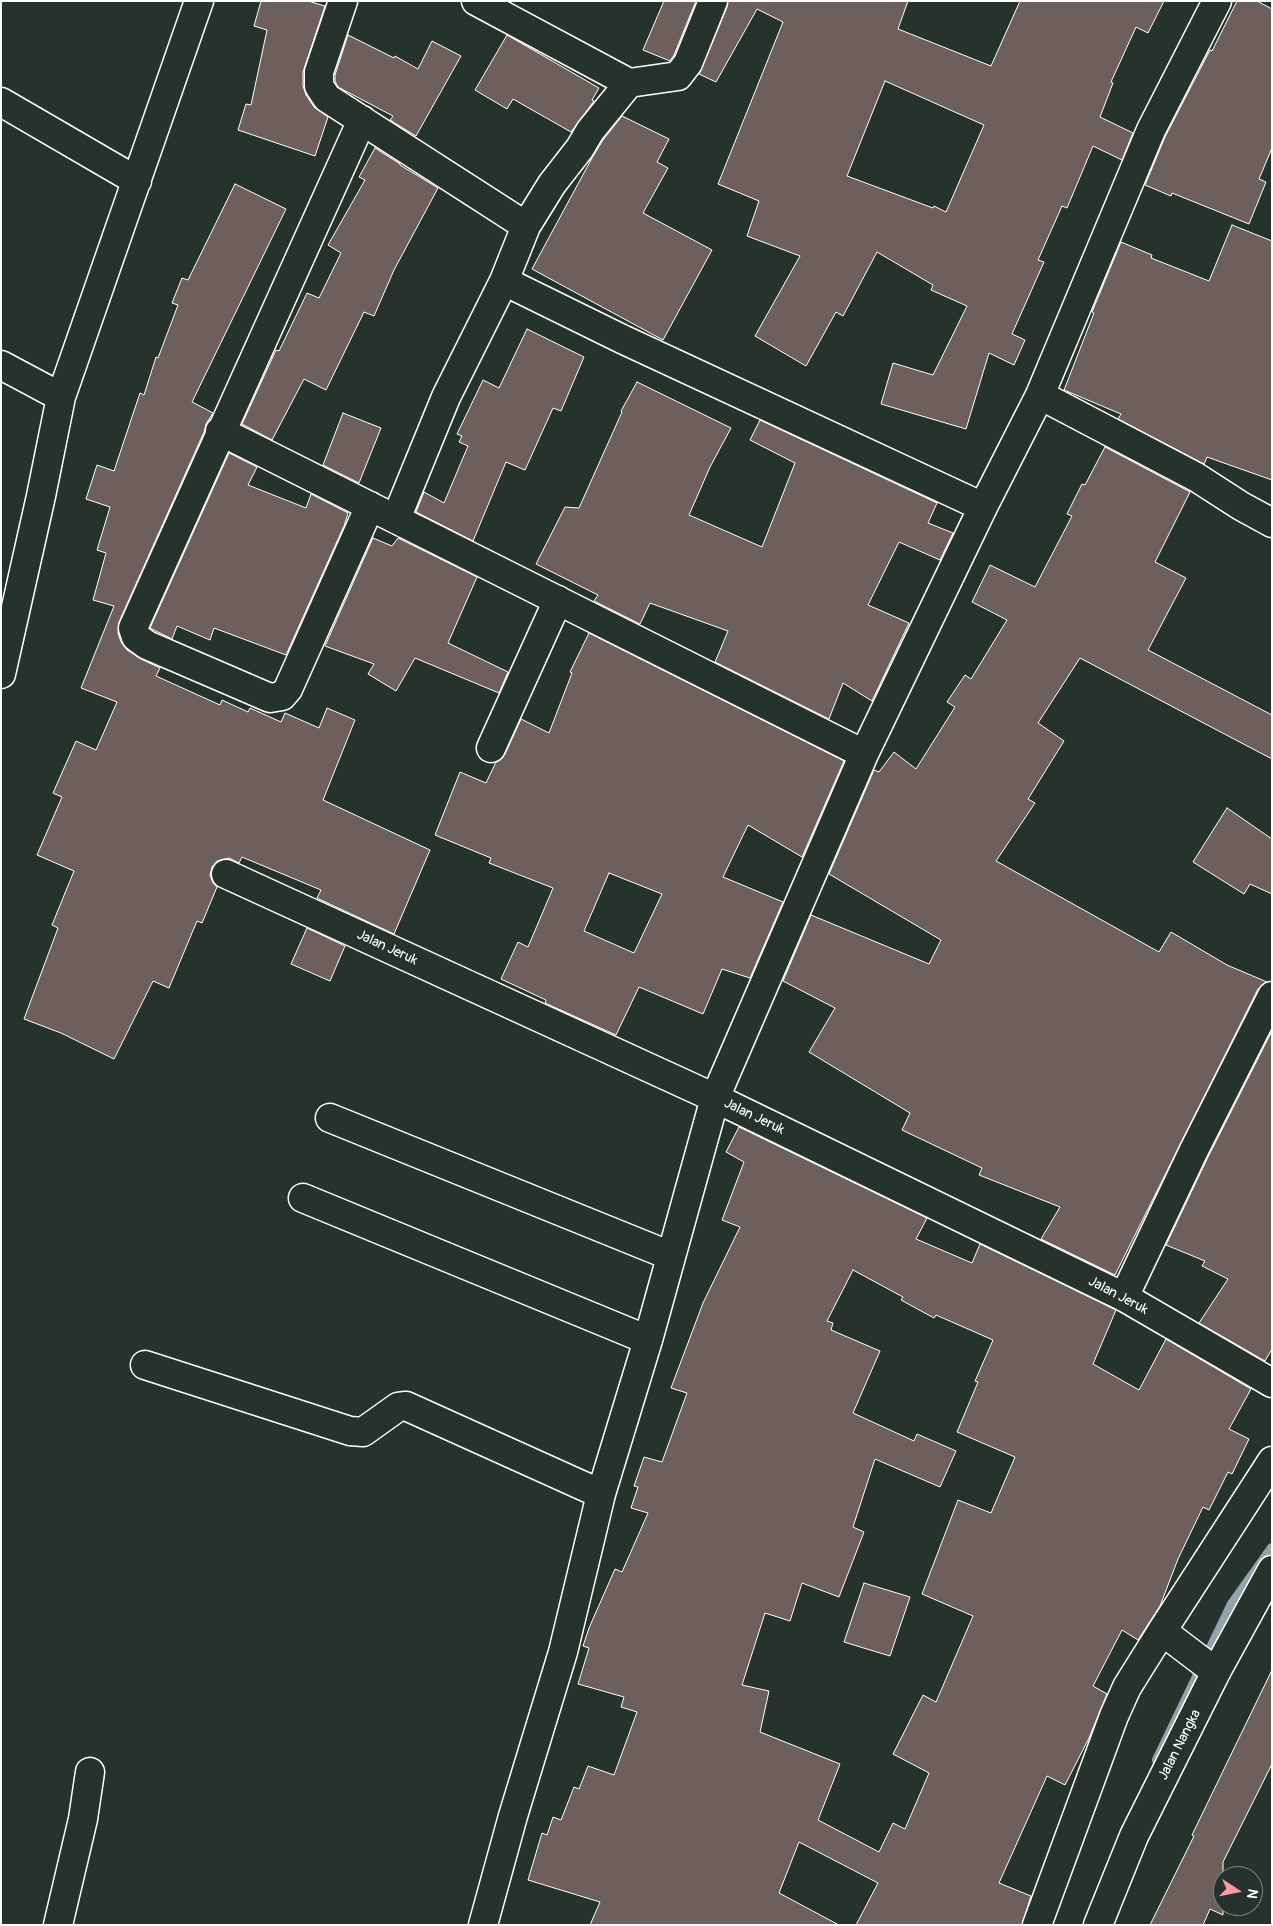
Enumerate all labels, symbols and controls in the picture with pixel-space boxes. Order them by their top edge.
street label: Jalan Jeruk [354,927,420,969]
street label: Jalan Jeruk [721,1095,787,1139]
street label: Jalan Jeruk [1085,1273,1151,1319]
street label: Jalan Nangka [1155,1707,1205,1783]
north arrow [1213,1866,1263,1916]
text: N [1243,1887,1261,1900]

